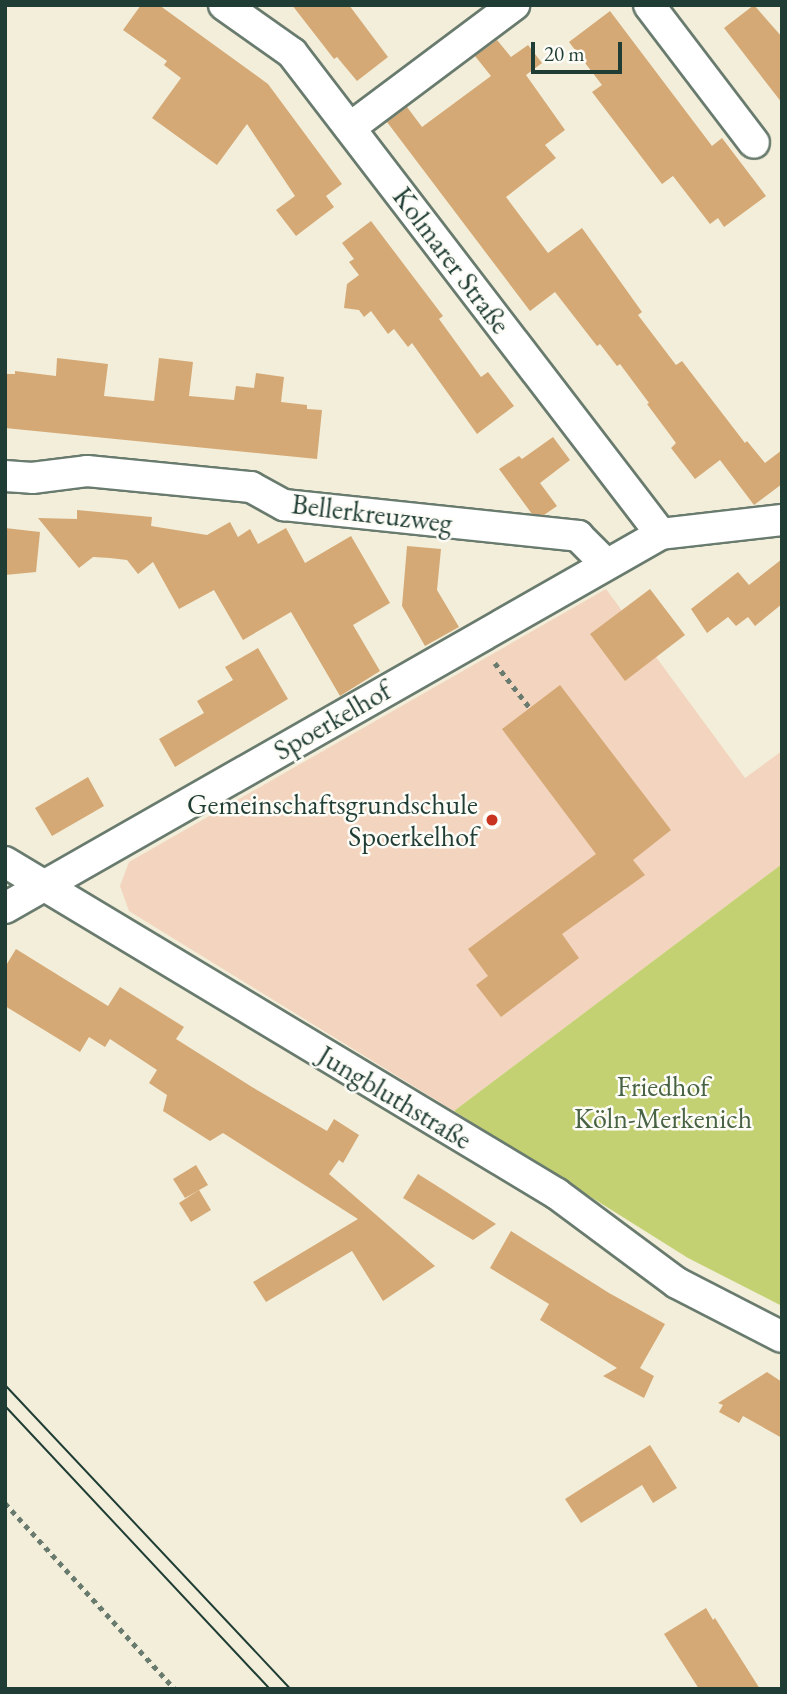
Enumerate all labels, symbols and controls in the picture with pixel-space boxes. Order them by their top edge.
scale bar [535,28,626,72]
text: 20 m [544,40,585,67]
street label: Kolmarer Straße [386,180,518,340]
street label: Bellerkreuzweg [290,486,454,540]
street label: Spoerkelhof [267,673,397,767]
place label: Gemeinschaftsgrundschule Spoerkelhof [187,787,478,853]
marker: Gemeinschaftsgrundschule Spoerkelhof [484,812,500,828]
street label: Jungbluthstraße [312,1038,478,1156]
park label: Friedhof Köln-Merkenich [574,1069,752,1135]

